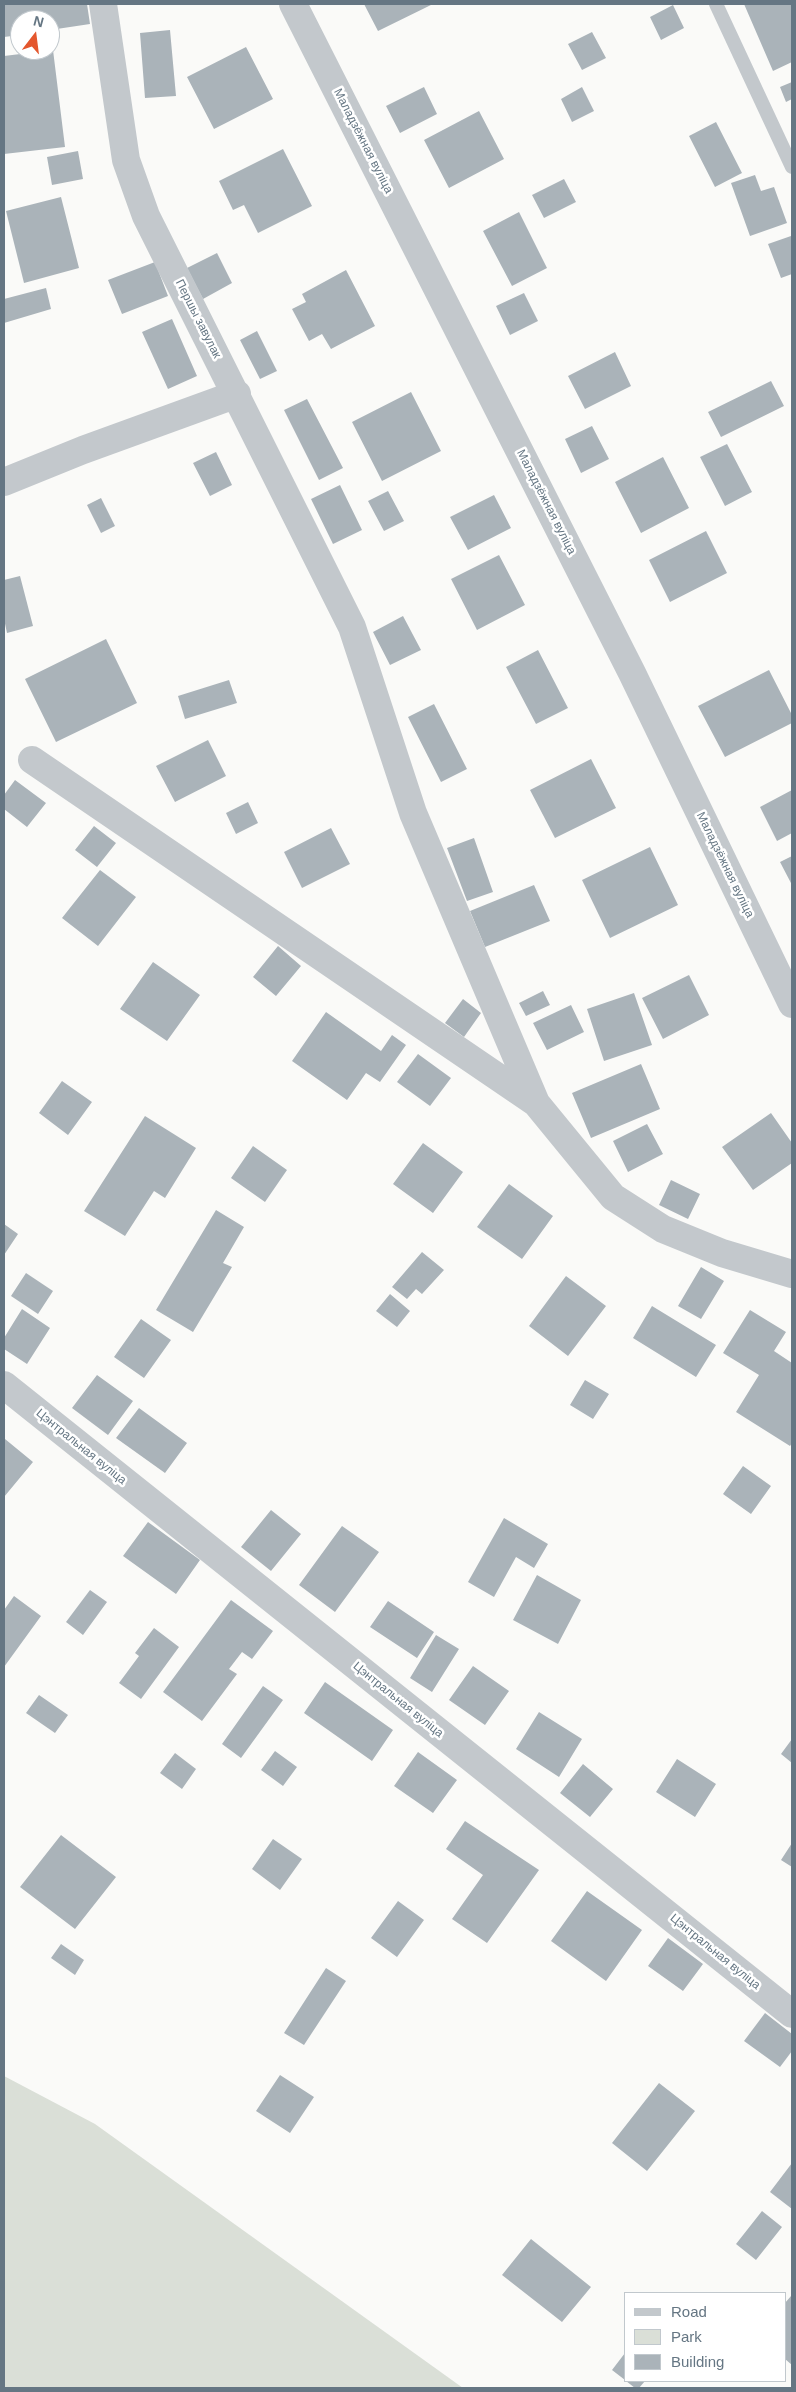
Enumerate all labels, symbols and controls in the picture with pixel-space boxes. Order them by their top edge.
north arrow [10,10,60,60]
text: N [32,12,46,31]
street label: Маладзёжная вуліца [330,86,396,196]
street label: Першы завулак [172,277,224,361]
street label: Маладзёжная вуліца [513,447,579,557]
street label: Маладзёжная вуліца [693,810,757,920]
street label: Цэнтральная вуліца [33,1406,129,1488]
street label: Цэнтральная вуліца [350,1659,446,1741]
street label: Цэнтральная вуліца [667,1911,763,1993]
legend [624,2292,786,2382]
text: Road [671,2303,707,2320]
text: Park [671,2328,702,2345]
text: Building [671,2353,724,2370]

